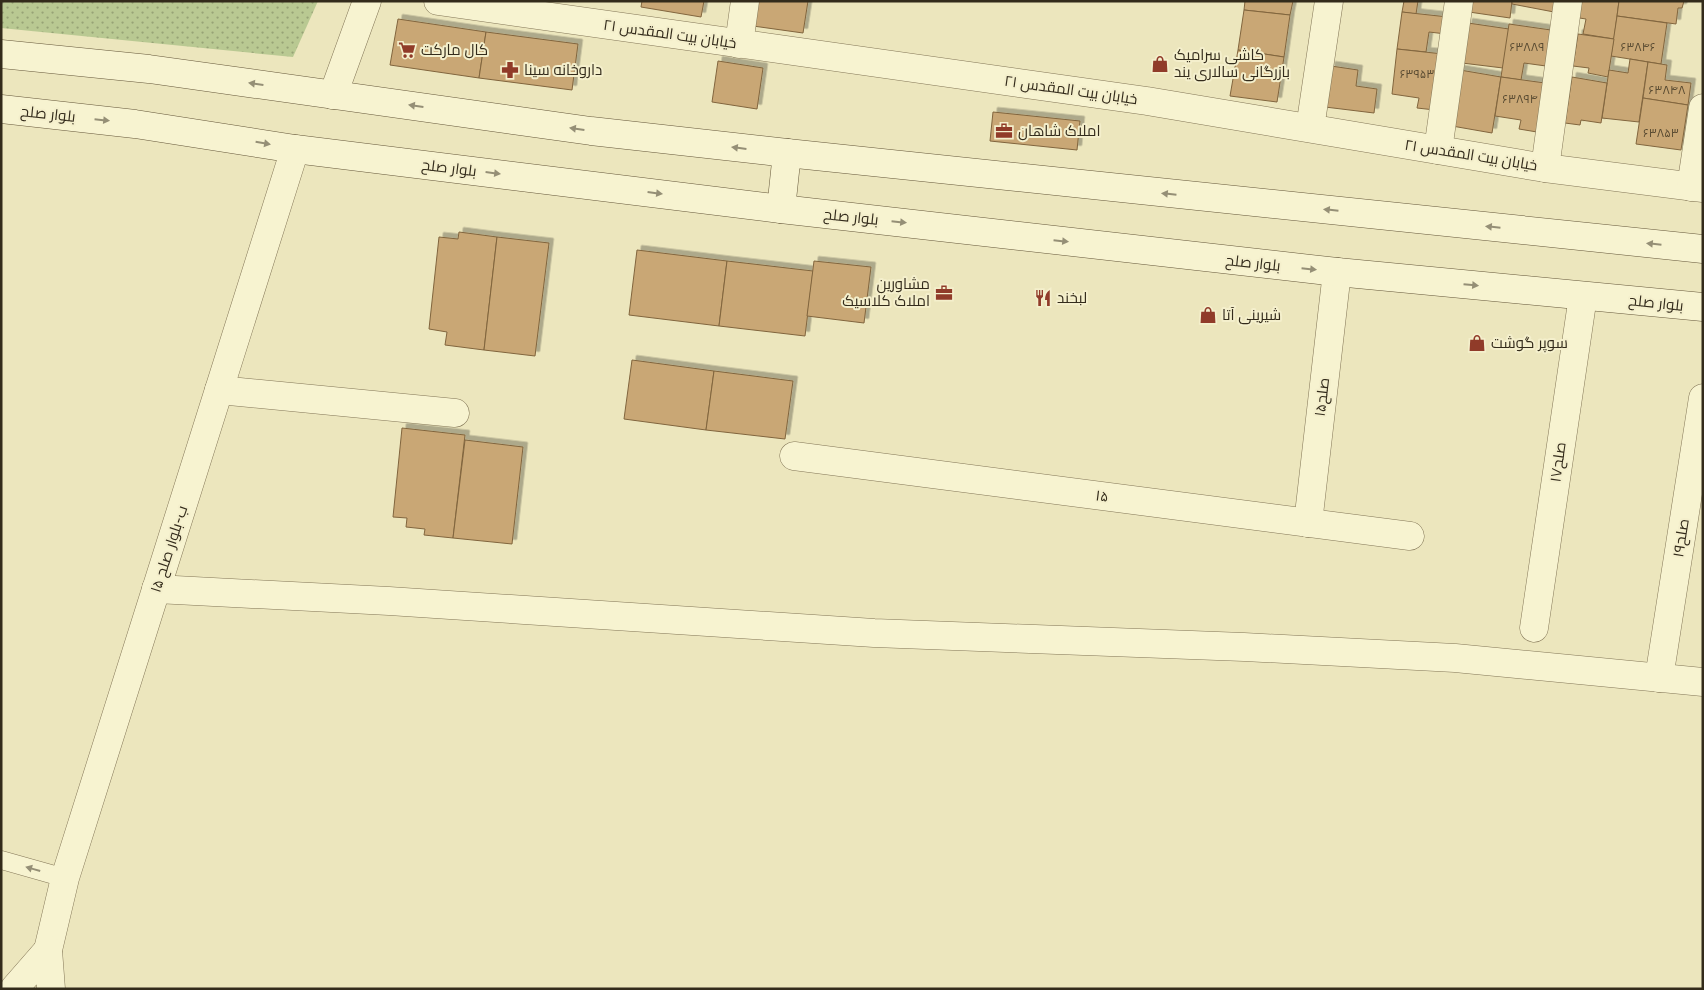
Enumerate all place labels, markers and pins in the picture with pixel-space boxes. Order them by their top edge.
supermarket icon: کال مارکت [397,40,417,60]
place label: کال مارکت [421,41,488,59]
place label: کاشی سرامیک بازرگانی سالاری یند [1174,46,1290,82]
shop icon: کاشی سرامیک بازرگانی سالاری یند [1150,54,1170,74]
pharmacy icon: داروخانه سینا [500,60,520,80]
place label: داروخانه سینا [524,61,602,79]
office icon: املاک شاهان [994,121,1014,141]
place label: املاک شاهان [1018,122,1100,141]
place label: مشاورین املاک کلاسیک [842,275,930,310]
office icon: مشاورین املاک کلاسیک [934,283,954,303]
restaurant icon: لبخند [1033,288,1053,308]
place label: لبخند [1057,289,1087,307]
shop icon: شیرینی آتا [1198,305,1218,325]
place label: شیرینی آتا [1222,306,1281,325]
shop icon: سوپر گوشت [1467,333,1487,353]
place label: سوپر گوشت [1491,334,1568,353]

